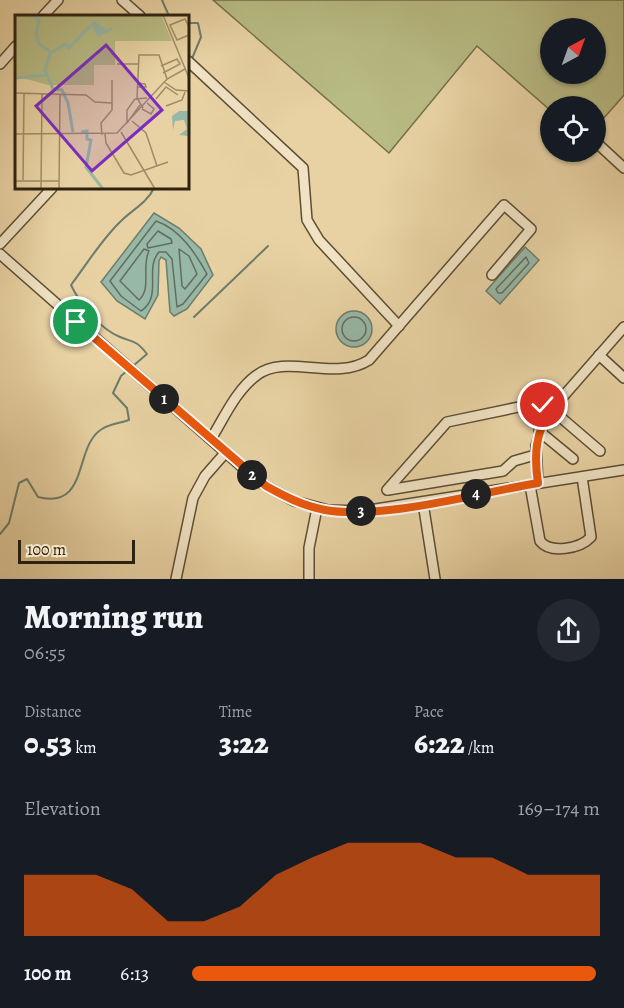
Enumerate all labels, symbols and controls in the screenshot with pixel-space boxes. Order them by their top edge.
inset map [15,15,189,189]
north arrow [540,18,606,84]
map controls [540,18,606,162]
button: locate [540,96,606,162]
pin [50,296,101,347]
icon: arrive [59,305,92,338]
pin [517,379,568,430]
pin: 1 [149,384,179,414]
text: 1 [161,388,167,410]
icon: check [526,388,559,421]
pin: 2 [237,460,267,490]
text: 2 [248,464,256,486]
pin: 4 [461,479,491,509]
text: 4 [472,483,480,505]
pin: 3 [346,496,376,526]
text: 3 [358,500,364,522]
scale bar [18,537,135,564]
text: 100 m [27,539,66,561]
text: Morning run [24,594,203,639]
button: share [537,599,600,662]
text: 06:55 [24,639,66,666]
text: Distance [24,701,81,723]
text: Time [219,701,252,723]
text: Pace [414,701,444,723]
text: 0.53 [24,723,72,763]
text: 3:22 [219,723,269,763]
text: 6:22 [414,723,465,763]
text: km [72,737,97,759]
text: /km [465,737,494,759]
text: Elevation [24,795,101,822]
text: 169–174 m [518,795,600,822]
text: 100 m [24,960,72,987]
text: 6:13 [120,960,149,987]

